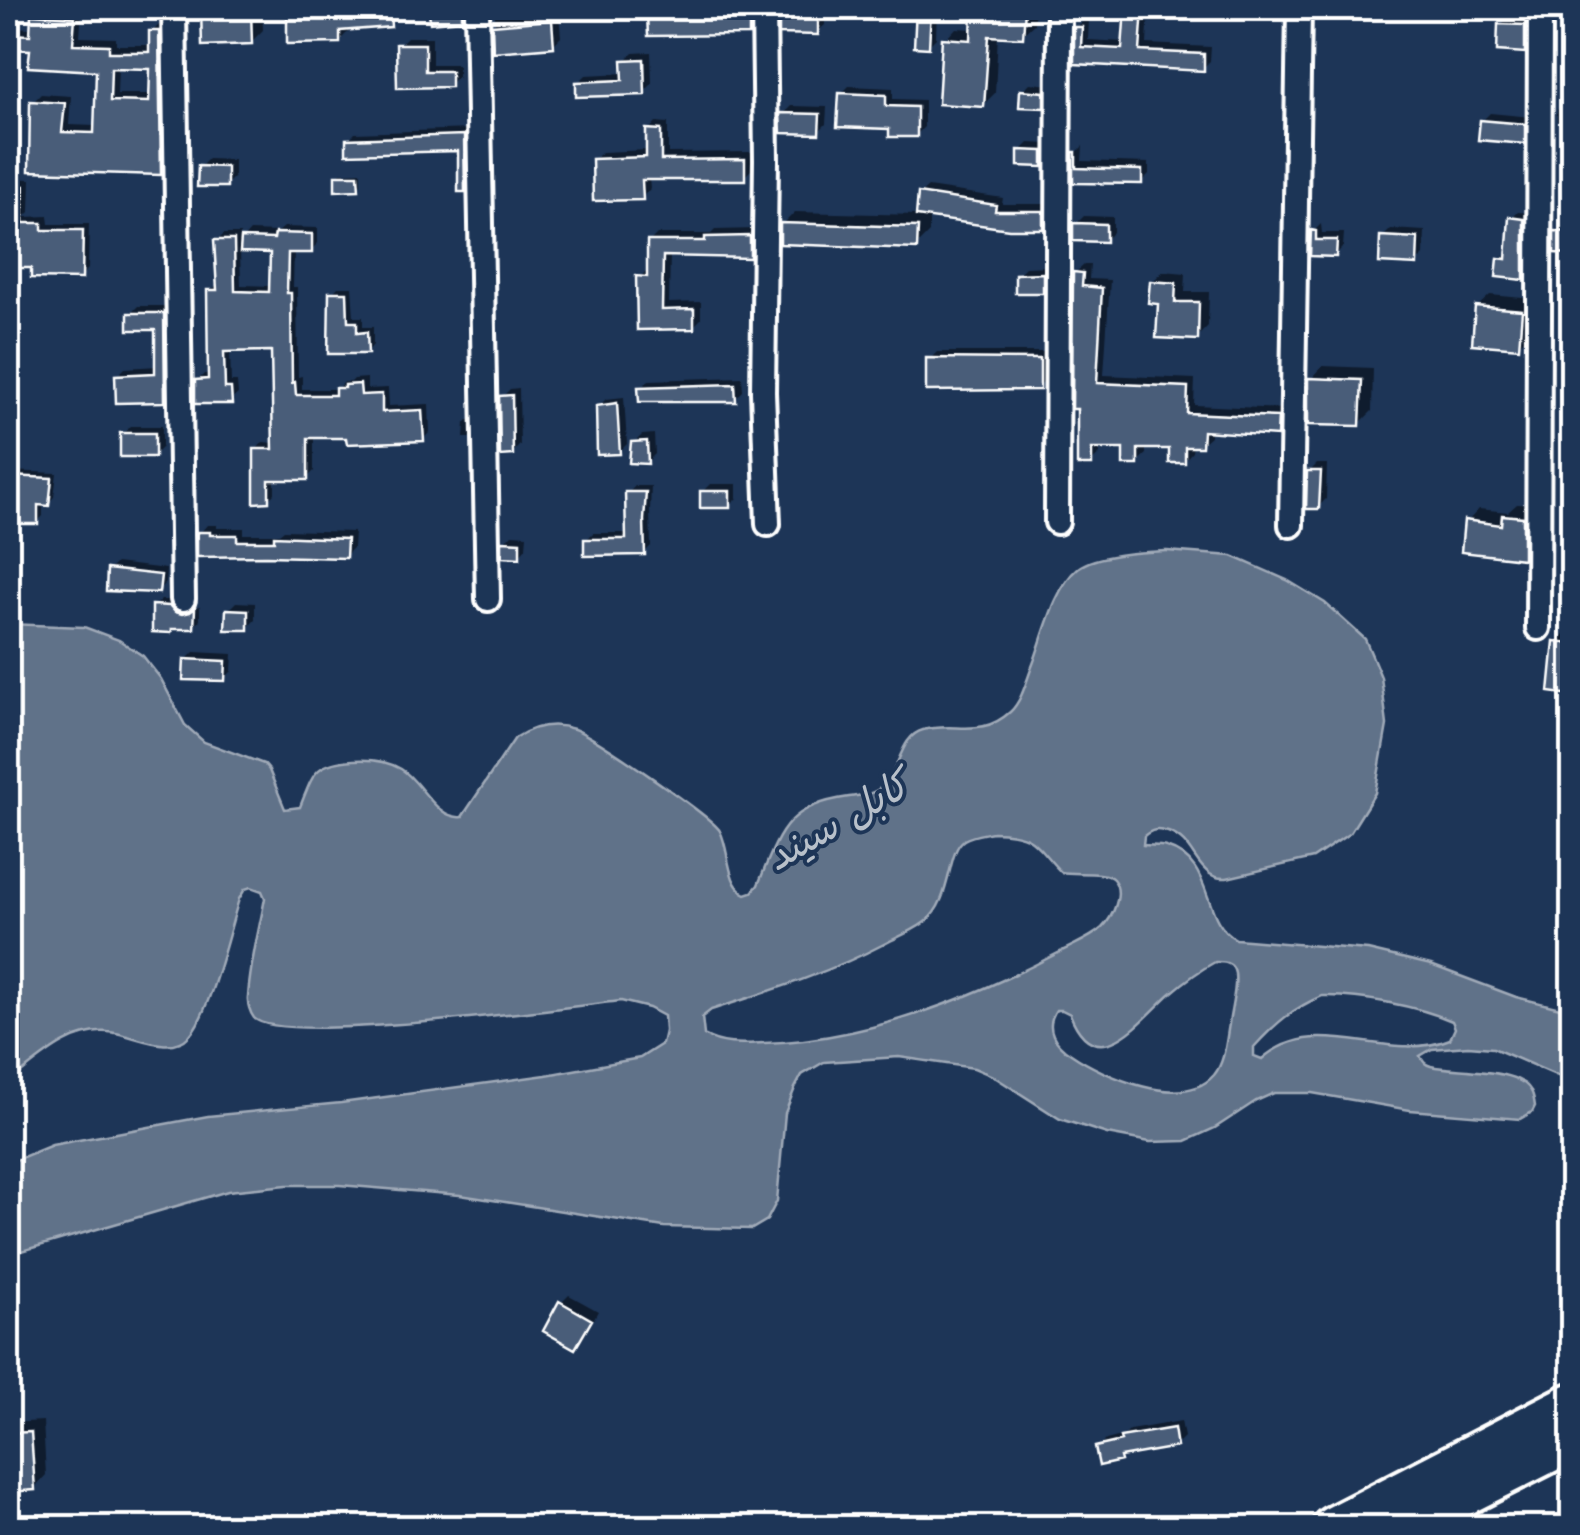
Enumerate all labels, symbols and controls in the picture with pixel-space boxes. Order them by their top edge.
water label: کابل سيند [755,754,925,883]

